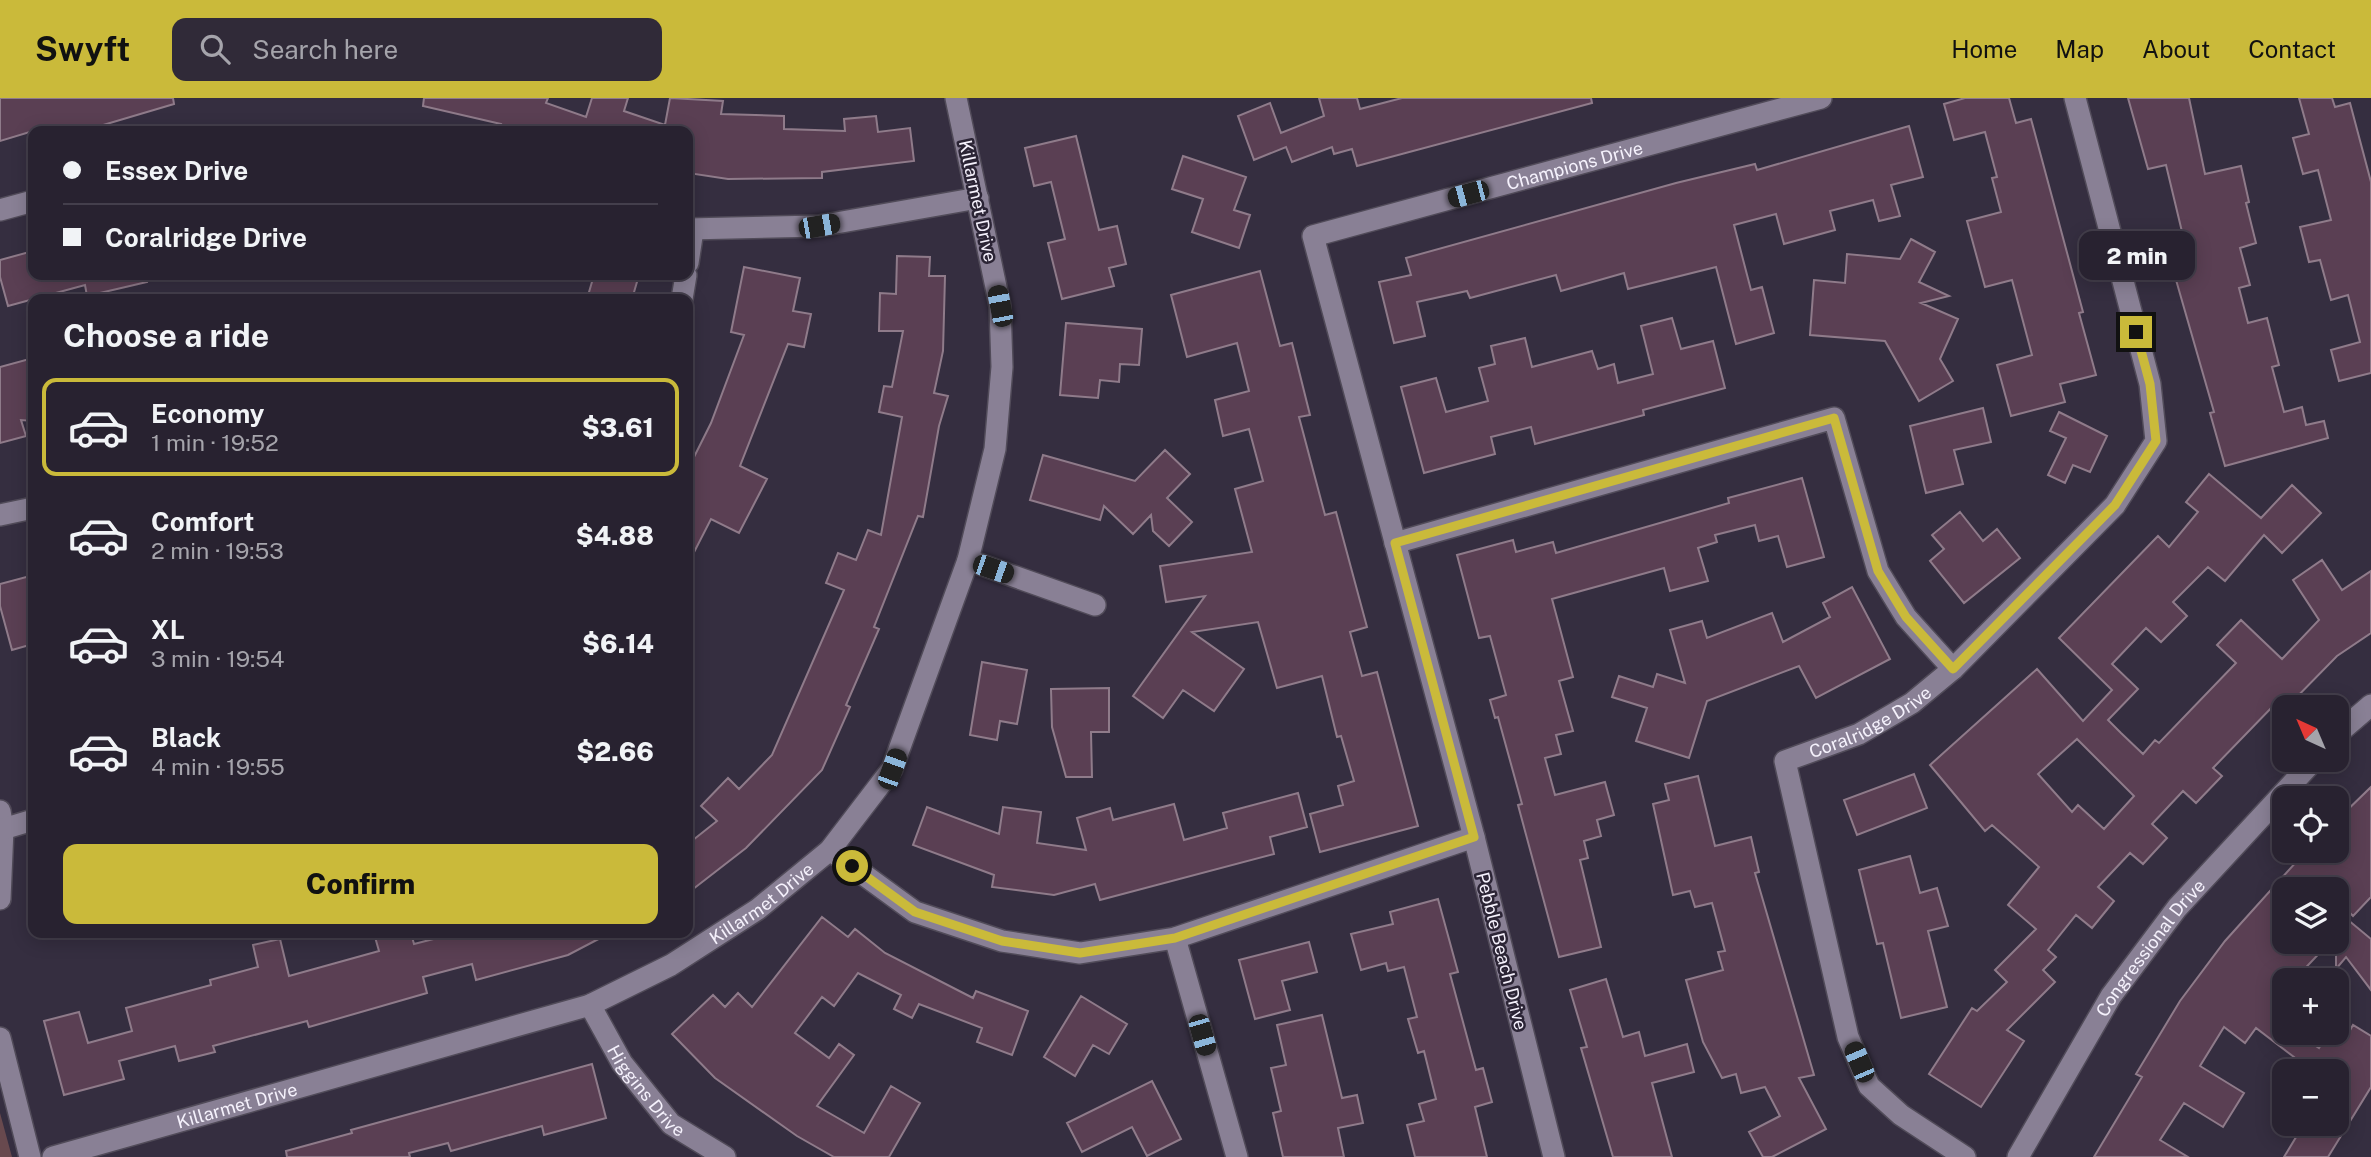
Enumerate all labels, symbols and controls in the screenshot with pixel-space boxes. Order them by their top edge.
search box [172,18,662,81]
text: Swyft [35,30,130,68]
icon: search [196,30,234,68]
text: Search here [252,34,398,65]
text: Home [1951,35,2017,63]
text: Map [2055,35,2104,63]
text: About [2142,35,2210,63]
text: Contact [2248,35,2336,63]
street label: Champions Drive [1504,136,1645,194]
street label: Killarmet Drive [955,138,1001,264]
text: Essex Drive [105,155,248,186]
car [1445,178,1492,210]
car [797,212,842,240]
text: Coralridge Drive [105,222,307,253]
callout: 2 min [2078,230,2194,280]
text: 2 min [2106,242,2168,269]
car [986,283,1015,329]
route end [2120,316,2152,348]
text: Choose a ride [63,317,269,354]
icon: car [67,396,130,459]
text: Economy [151,398,264,429]
text: $3.61 [582,412,654,443]
text: 1 min · 19:52 [151,429,279,456]
icon: car [67,504,130,567]
text: Comfort [151,506,254,537]
text: $4.88 [576,520,654,551]
text: 2 min · 19:53 [151,537,284,564]
car [970,552,1017,586]
icon: car [67,612,130,675]
text: XL [151,614,185,645]
text: $6.14 [582,628,654,659]
text: 3 min · 19:54 [151,645,285,672]
street label: Coralridge Drive [1806,681,1935,762]
north arrow [2272,695,2348,772]
map controls [2272,695,2349,1136]
icon: car [67,720,130,783]
text: Black [151,722,221,753]
text: $2.66 [576,736,654,767]
car [875,746,910,792]
text: 4 min · 19:55 [151,753,285,780]
button: locate [2272,786,2349,863]
button: Confirm [63,844,658,924]
route start [836,850,868,882]
street label: Killarmet Drive [705,858,817,948]
street label: Pebble Beach Drive [1472,870,1532,1032]
street label: Congressional Drive [2091,875,2209,1020]
button: layers [2272,877,2349,954]
button: + [2272,968,2349,1045]
car [1187,1012,1218,1058]
car [1842,1039,1877,1085]
street label: Higgins Drive [604,1041,689,1140]
button: − [2272,1059,2349,1136]
street label: Killarmet Drive [174,1078,299,1132]

